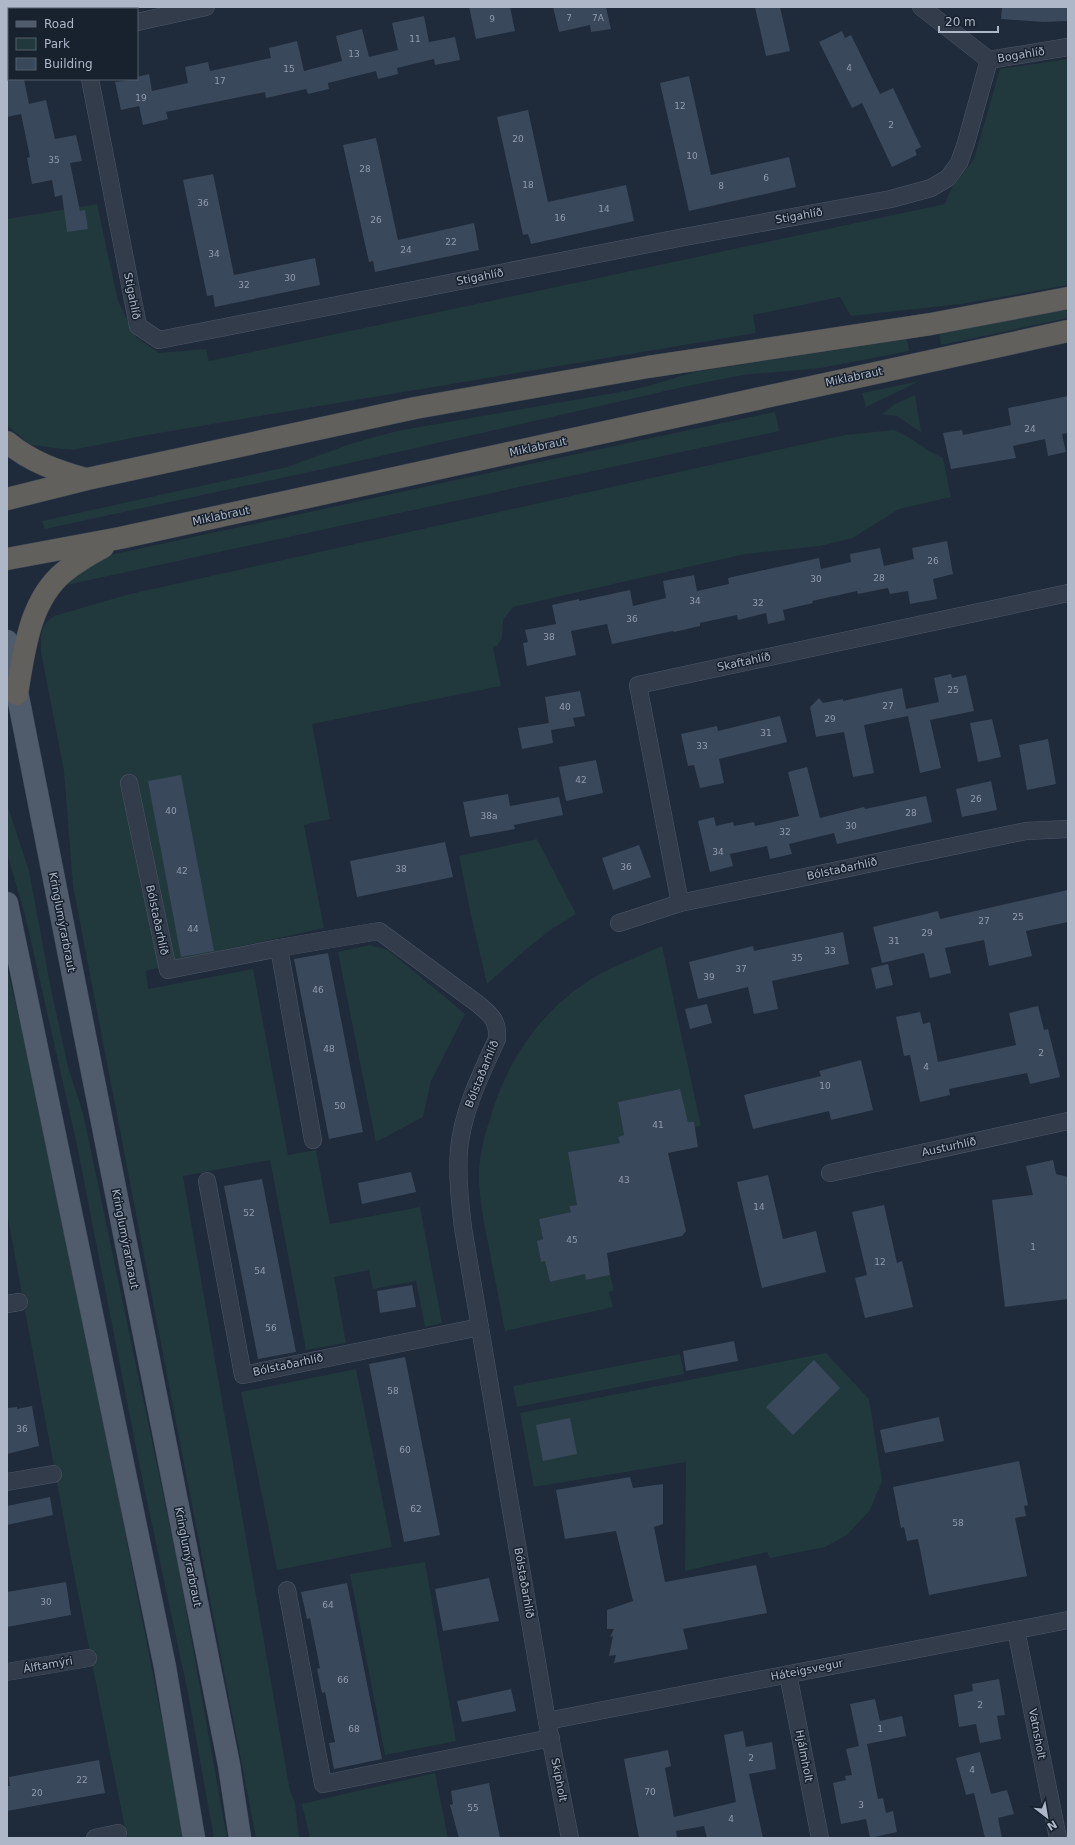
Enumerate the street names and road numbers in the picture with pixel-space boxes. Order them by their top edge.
street label: Bogahlíð [996,45,1046,65]
street label: Stigahlíð [774,205,824,227]
street label: Stigahlíð [455,266,505,288]
street label: Stigahlíð [121,271,143,321]
street label: Miklabraut [824,364,885,389]
street label: Miklabraut [508,434,569,459]
street label: Miklabraut [191,503,252,528]
street label: Skaftahlíð [716,650,772,674]
street label: Bólstaðarhlíð [806,855,879,883]
street label: Kringlumýrarbraut [46,871,78,974]
street label: Bólstaðarhlíð [143,884,171,957]
street label: Bólstaðarhlíð [463,1038,502,1110]
street label: Austurhlíð [920,1135,978,1159]
street label: Kringlumýrarbraut [109,1188,141,1291]
street label: Bólstaðarhlíð [252,1351,325,1379]
street label: Kringlumýrarbraut [172,1506,204,1609]
street label: Bólstaðarhlíð [511,1547,537,1620]
street label: Álftamýri [22,1654,74,1676]
street label: Háteigsvegur [770,1657,845,1683]
street label: Vatnsholt [1026,1707,1048,1761]
street label: Hjálmholt [793,1729,816,1784]
street label: Skipholt [548,1757,570,1804]

